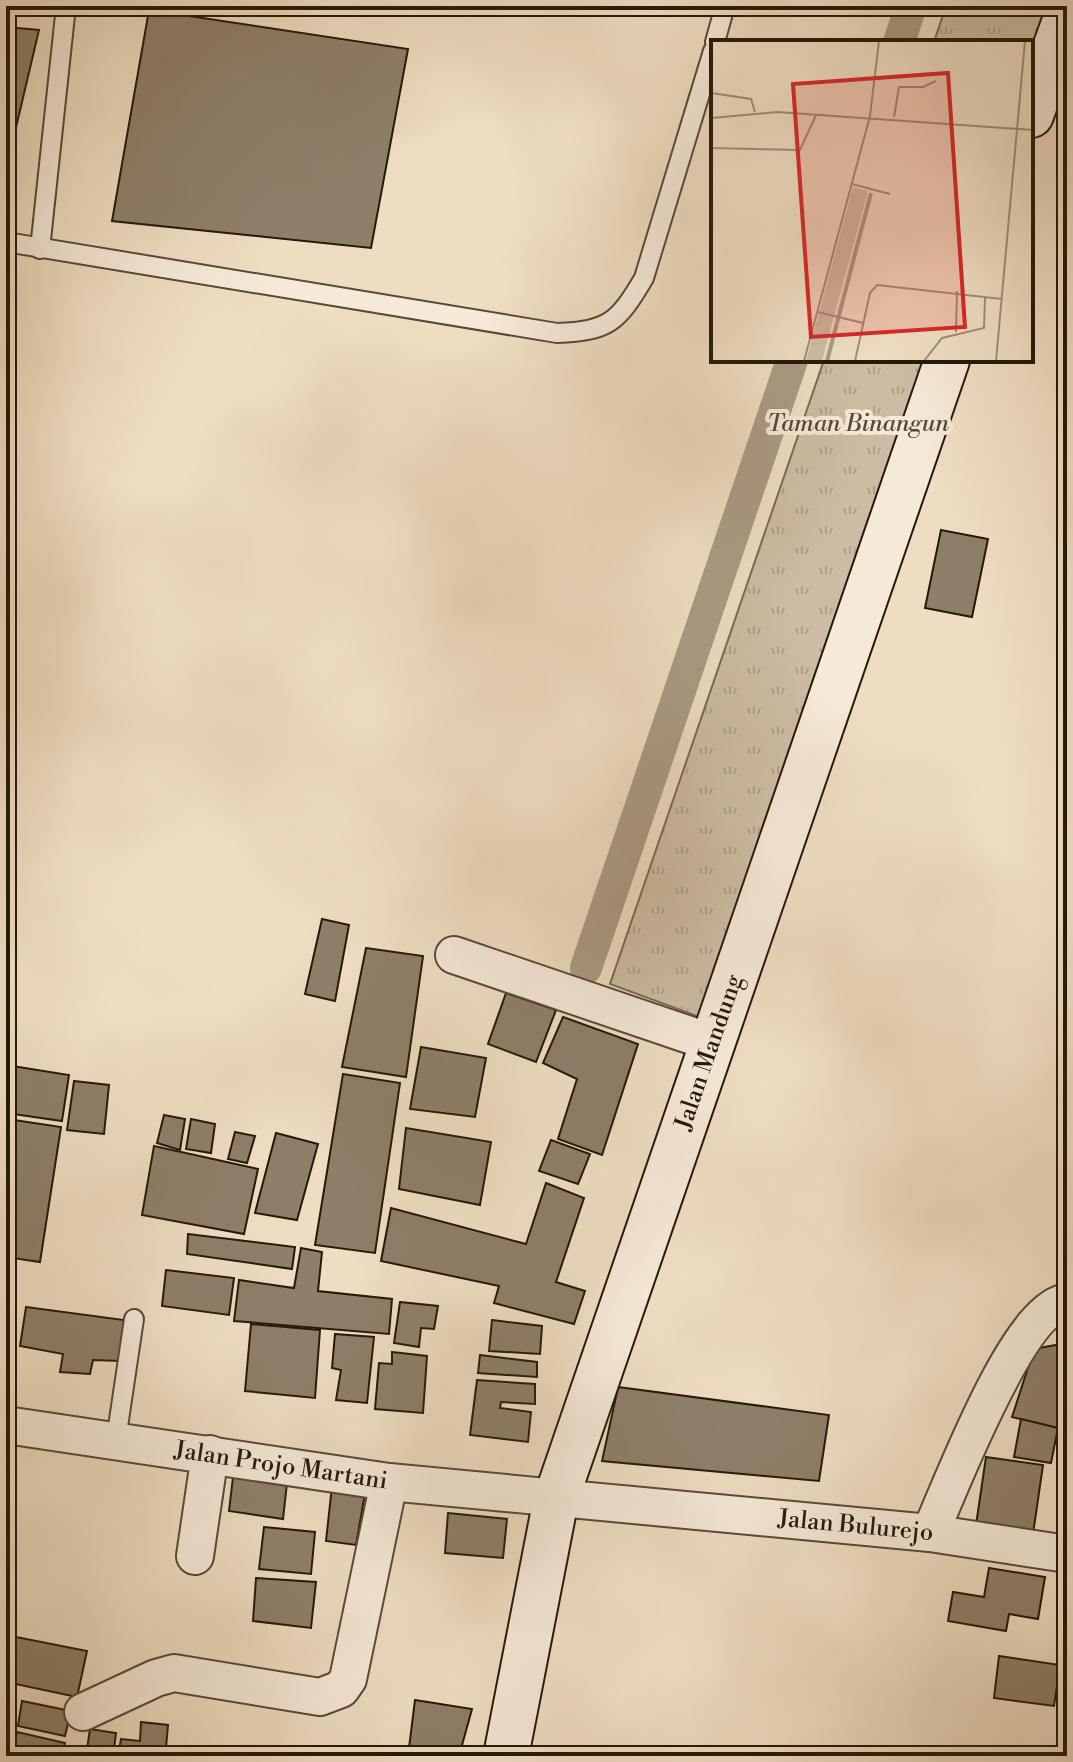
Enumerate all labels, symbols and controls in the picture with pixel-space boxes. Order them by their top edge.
inset map [711,40,1033,362]
park label: Taman Binangun [767,409,949,439]
street label: Jalan Mandung [668,970,750,1135]
street label: Jalan Projo Martani [171,1435,390,1497]
street label: Jalan Bulurejo [776,1504,935,1548]

